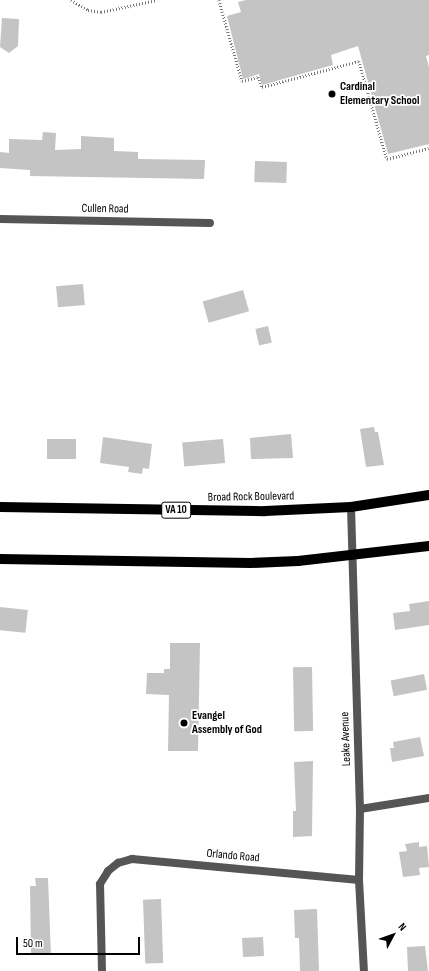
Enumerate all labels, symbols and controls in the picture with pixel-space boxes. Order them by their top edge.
place label: Cardinal Elementary School [340,80,420,108]
marker: Cardinal Elementary School [327,89,337,99]
street label: Cullen Road [81,201,129,217]
street label: Broad Rock Boulevard [208,489,294,505]
road number: VA 10 [161,501,191,519]
place label: Evangel Assembly of God [192,709,262,737]
street label: Leake Avenue [338,712,354,766]
marker: Evangel Assembly of God [179,718,189,728]
street label: Orlando Road [206,847,260,865]
north arrow [373,915,413,955]
text: N [396,920,409,933]
scale bar [18,929,142,955]
text: 50 m [23,936,43,951]

